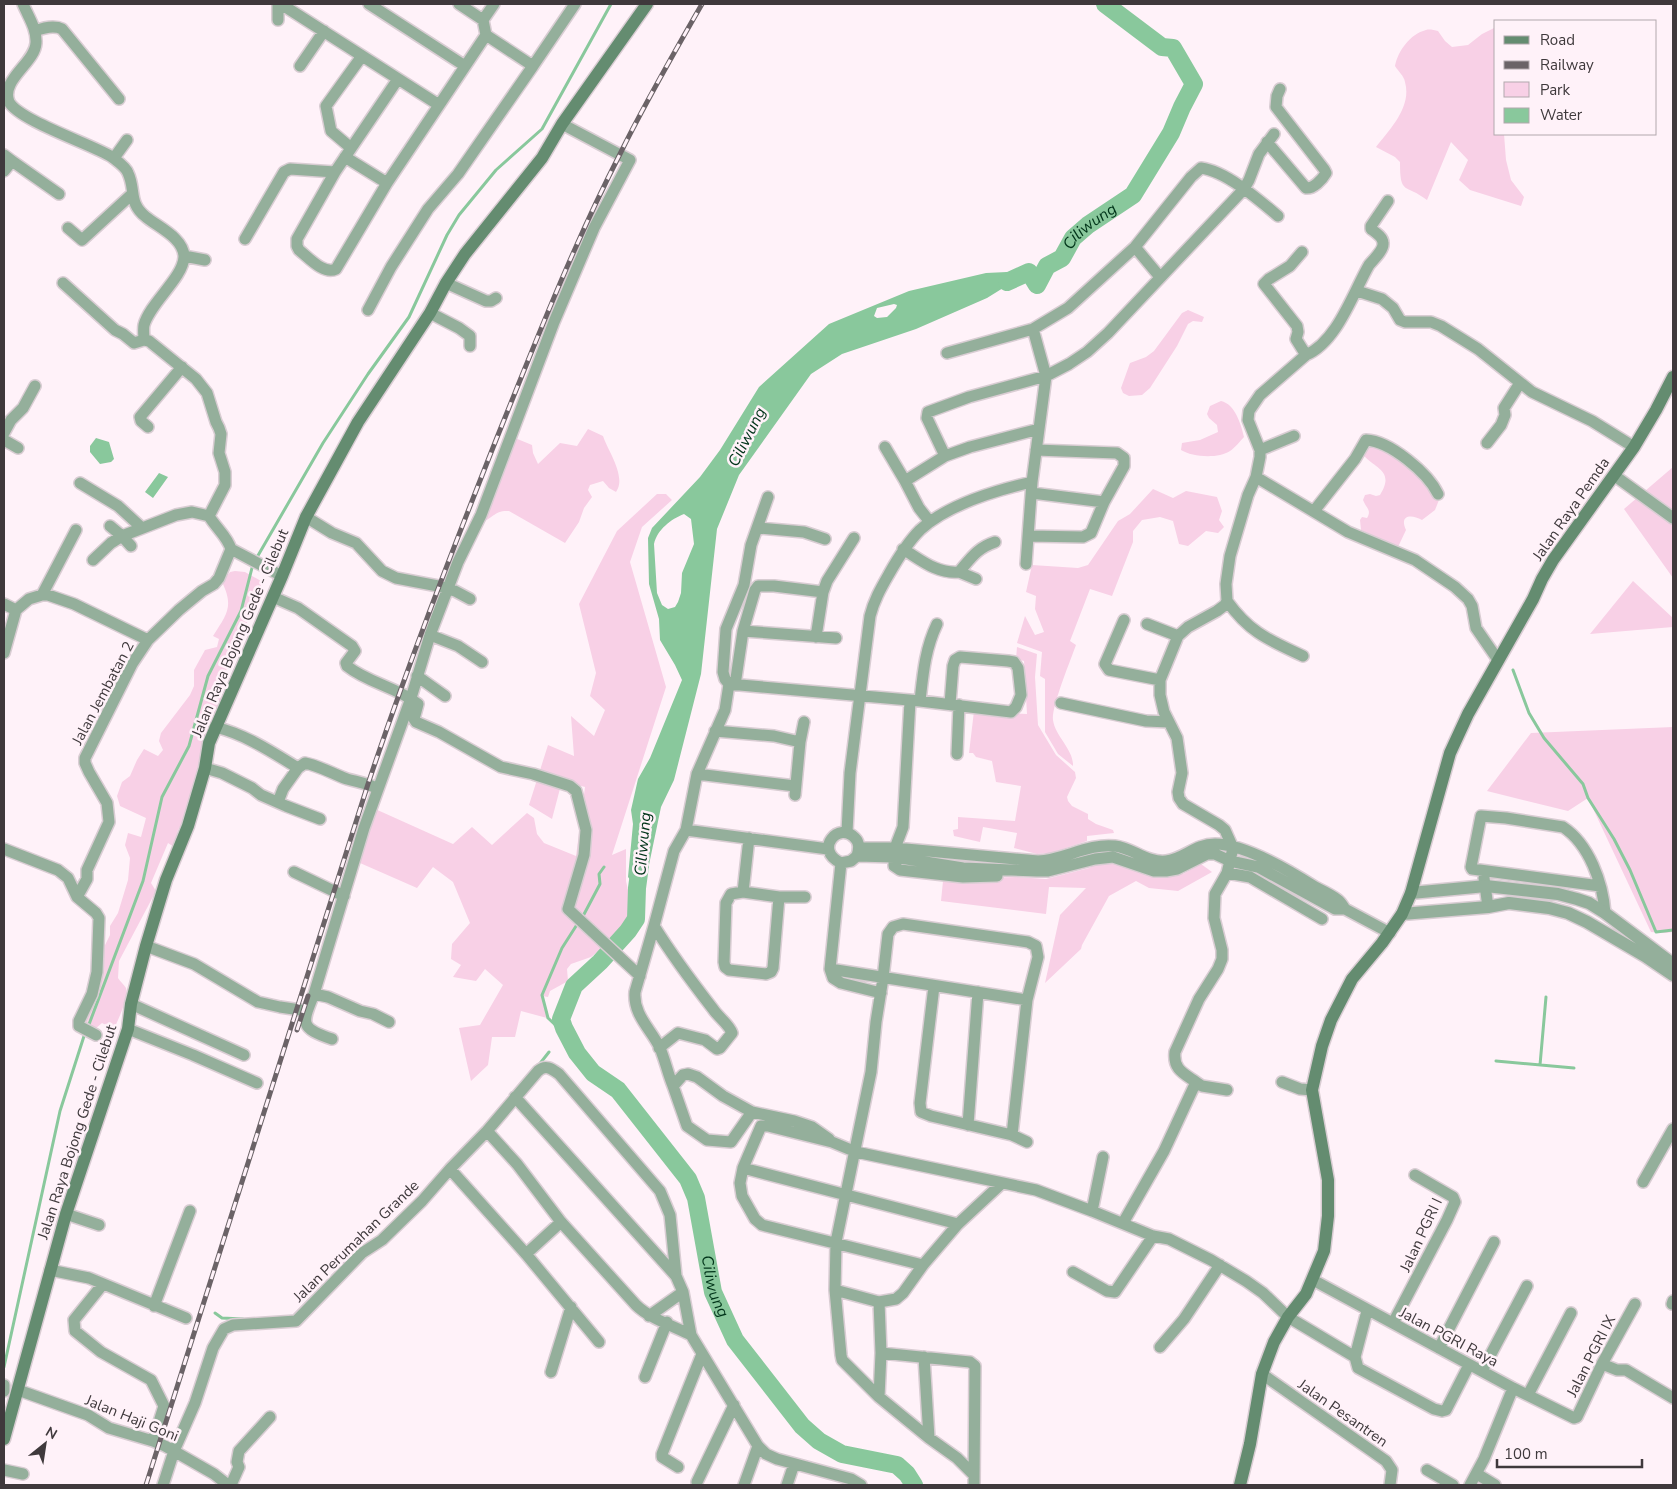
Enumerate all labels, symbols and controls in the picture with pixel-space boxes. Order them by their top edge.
legend [1494,20,1657,135]
text: Road [1540,30,1575,50]
text: Railway [1540,55,1594,75]
text: Park [1540,80,1570,100]
text: Water [1540,105,1583,125]
water label: Ciliwung [1058,198,1121,254]
water label: Ciliwung [723,404,771,470]
street label: Jalan Raya Pemda [1527,454,1614,565]
street label: Jalan Raya Bojong Gede - Cilebut [187,525,293,741]
street label: Jalan Jembatan 2 [67,638,139,749]
water label: Ciliwung [629,811,657,877]
street label: Jalan Raya Bojong Gede - Cilebut [33,1022,121,1243]
street label: Jalan Perumahan Grande [288,1176,423,1307]
street label: Jalan PGRI I [1395,1195,1447,1276]
water label: Ciliwung [696,1254,734,1321]
street label: Jalan PGRI Raya [1395,1302,1502,1371]
street label: Jalan PGRI IX [1561,1312,1620,1401]
street label: Jalan Pesantren [1293,1374,1392,1451]
street label: Jalan Haji Goni [81,1390,182,1446]
north arrow [20,1419,70,1469]
text: N [42,1422,61,1444]
scale bar [1497,1436,1642,1468]
text: 100 m [1504,1444,1548,1464]

